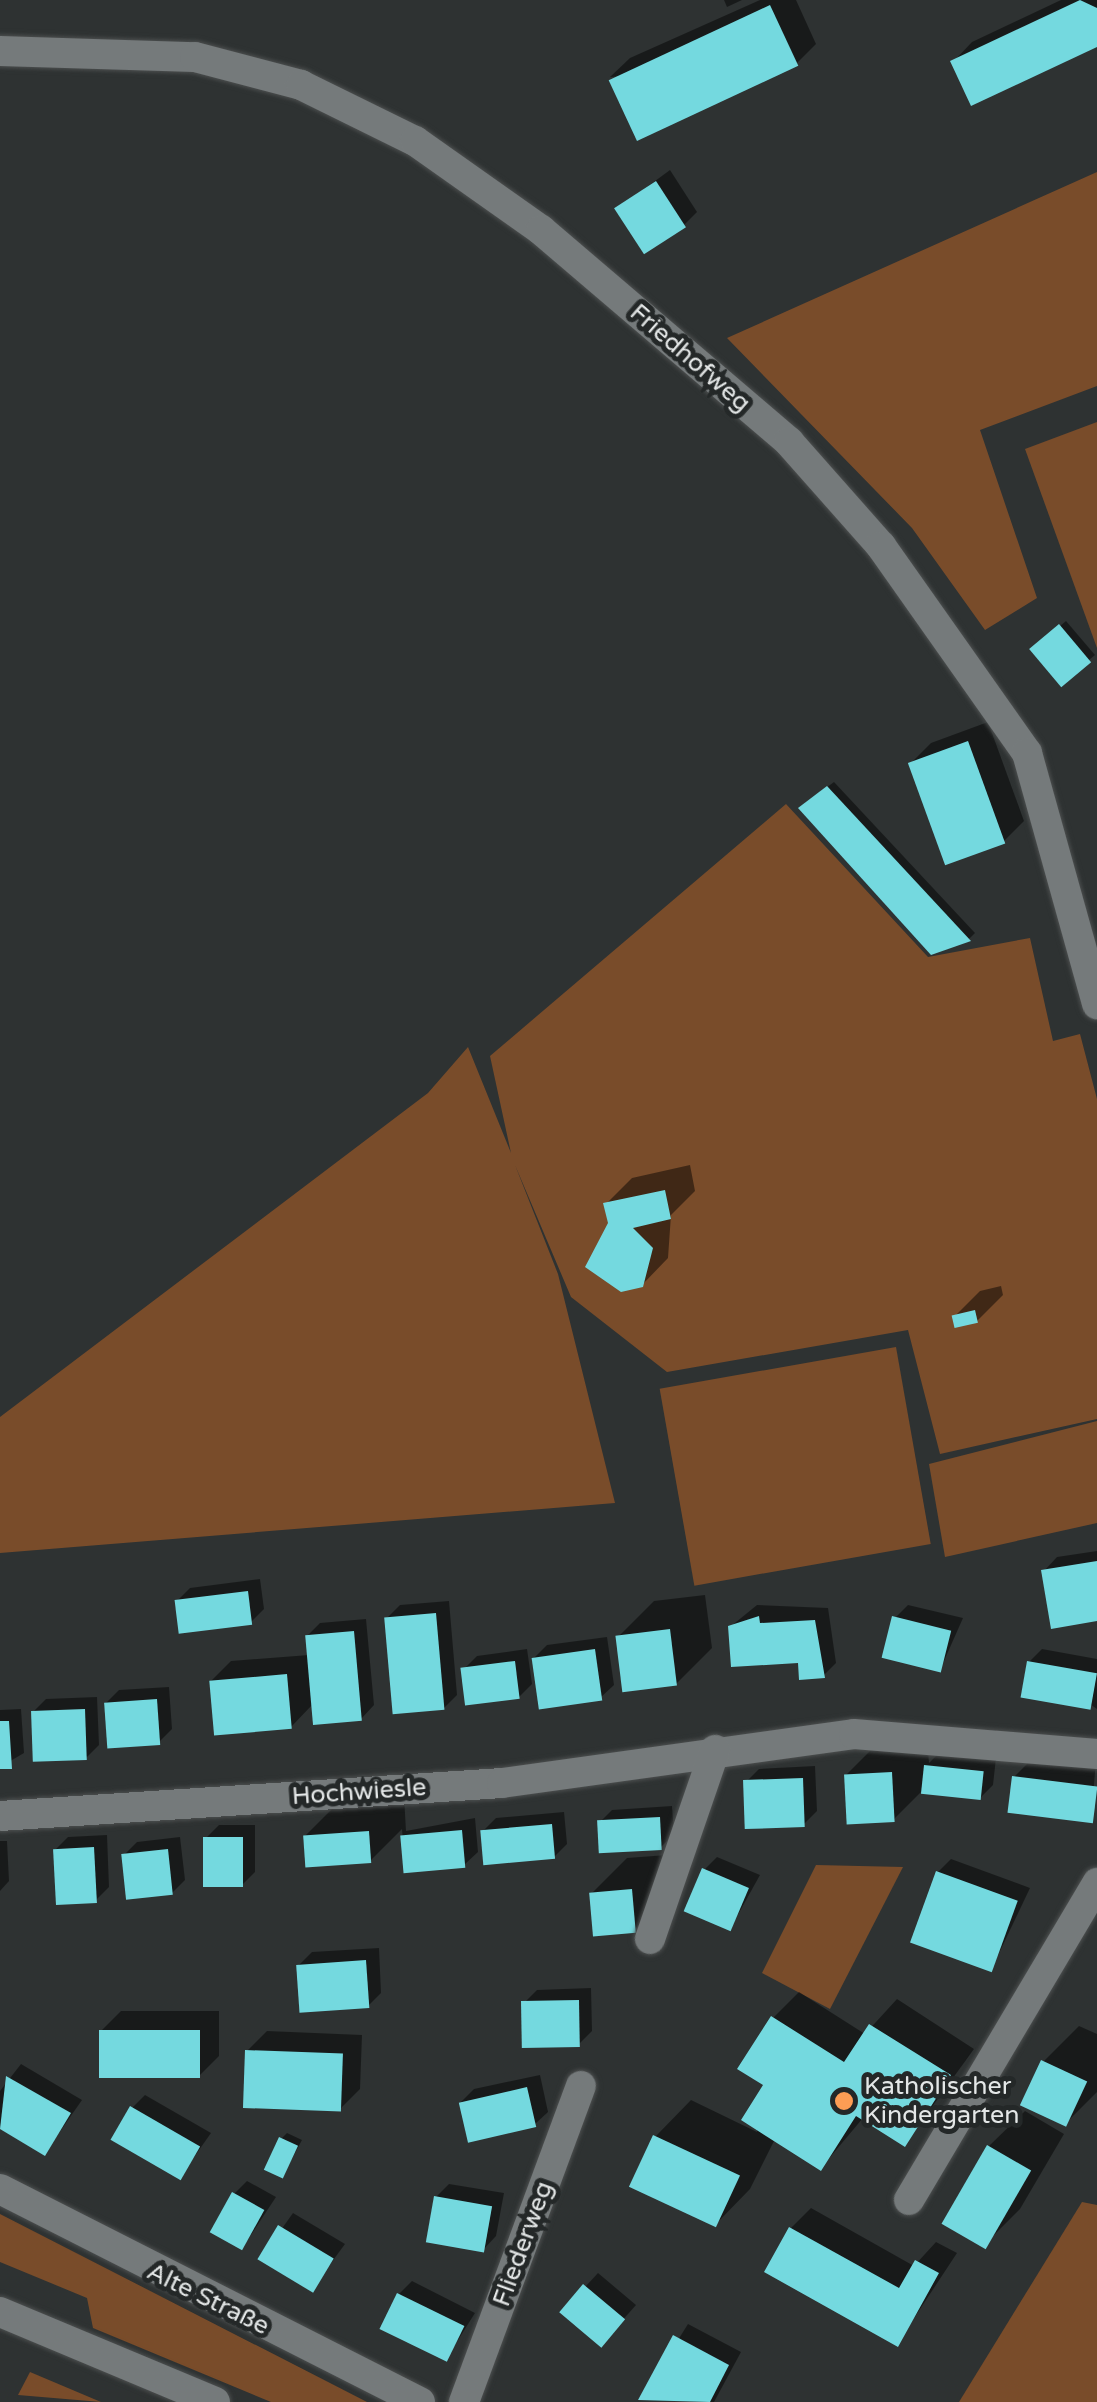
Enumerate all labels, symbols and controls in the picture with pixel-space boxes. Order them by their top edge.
street label: Friedhofweg [624,298,756,418]
street label: Hochwiesle [291,1772,427,1812]
place label: Katholischer Kindergarten [864,2072,1019,2131]
marker: Katholischer Kindergarten [833,2090,855,2112]
street label: Fliederweg [487,2177,559,2311]
street label: Alte Straße [142,2257,274,2341]

